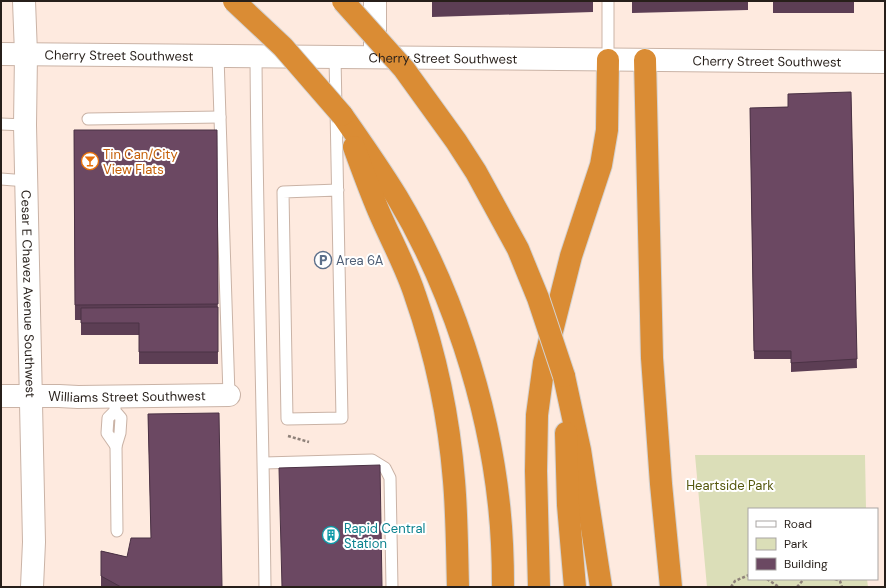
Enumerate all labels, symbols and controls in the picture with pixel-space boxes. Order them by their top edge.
street label: Cherry Street Southwest [45,46,193,64]
street label: Cherry Street Southwest [369,49,517,67]
street label: Cherry Street Southwest [693,52,841,70]
place label: Tin Can/City View Flats [103,146,178,178]
bar icon: Tin Can/City View Flats [80,151,100,171]
street label: Cesar E Chavez Avenue Southwest [18,190,39,398]
parking icon: Area 6A [313,250,333,270]
place label: Area 6A [336,252,384,269]
street label: Williams Street Southwest [48,387,206,406]
park label: Heartside Park [686,477,774,494]
legend [748,508,878,580]
text: Road [784,516,812,532]
place label: Rapid Central Station [344,520,426,552]
building icon: Rapid Central Station [321,525,341,545]
text: Park [784,536,808,552]
text: Building [784,556,828,572]

